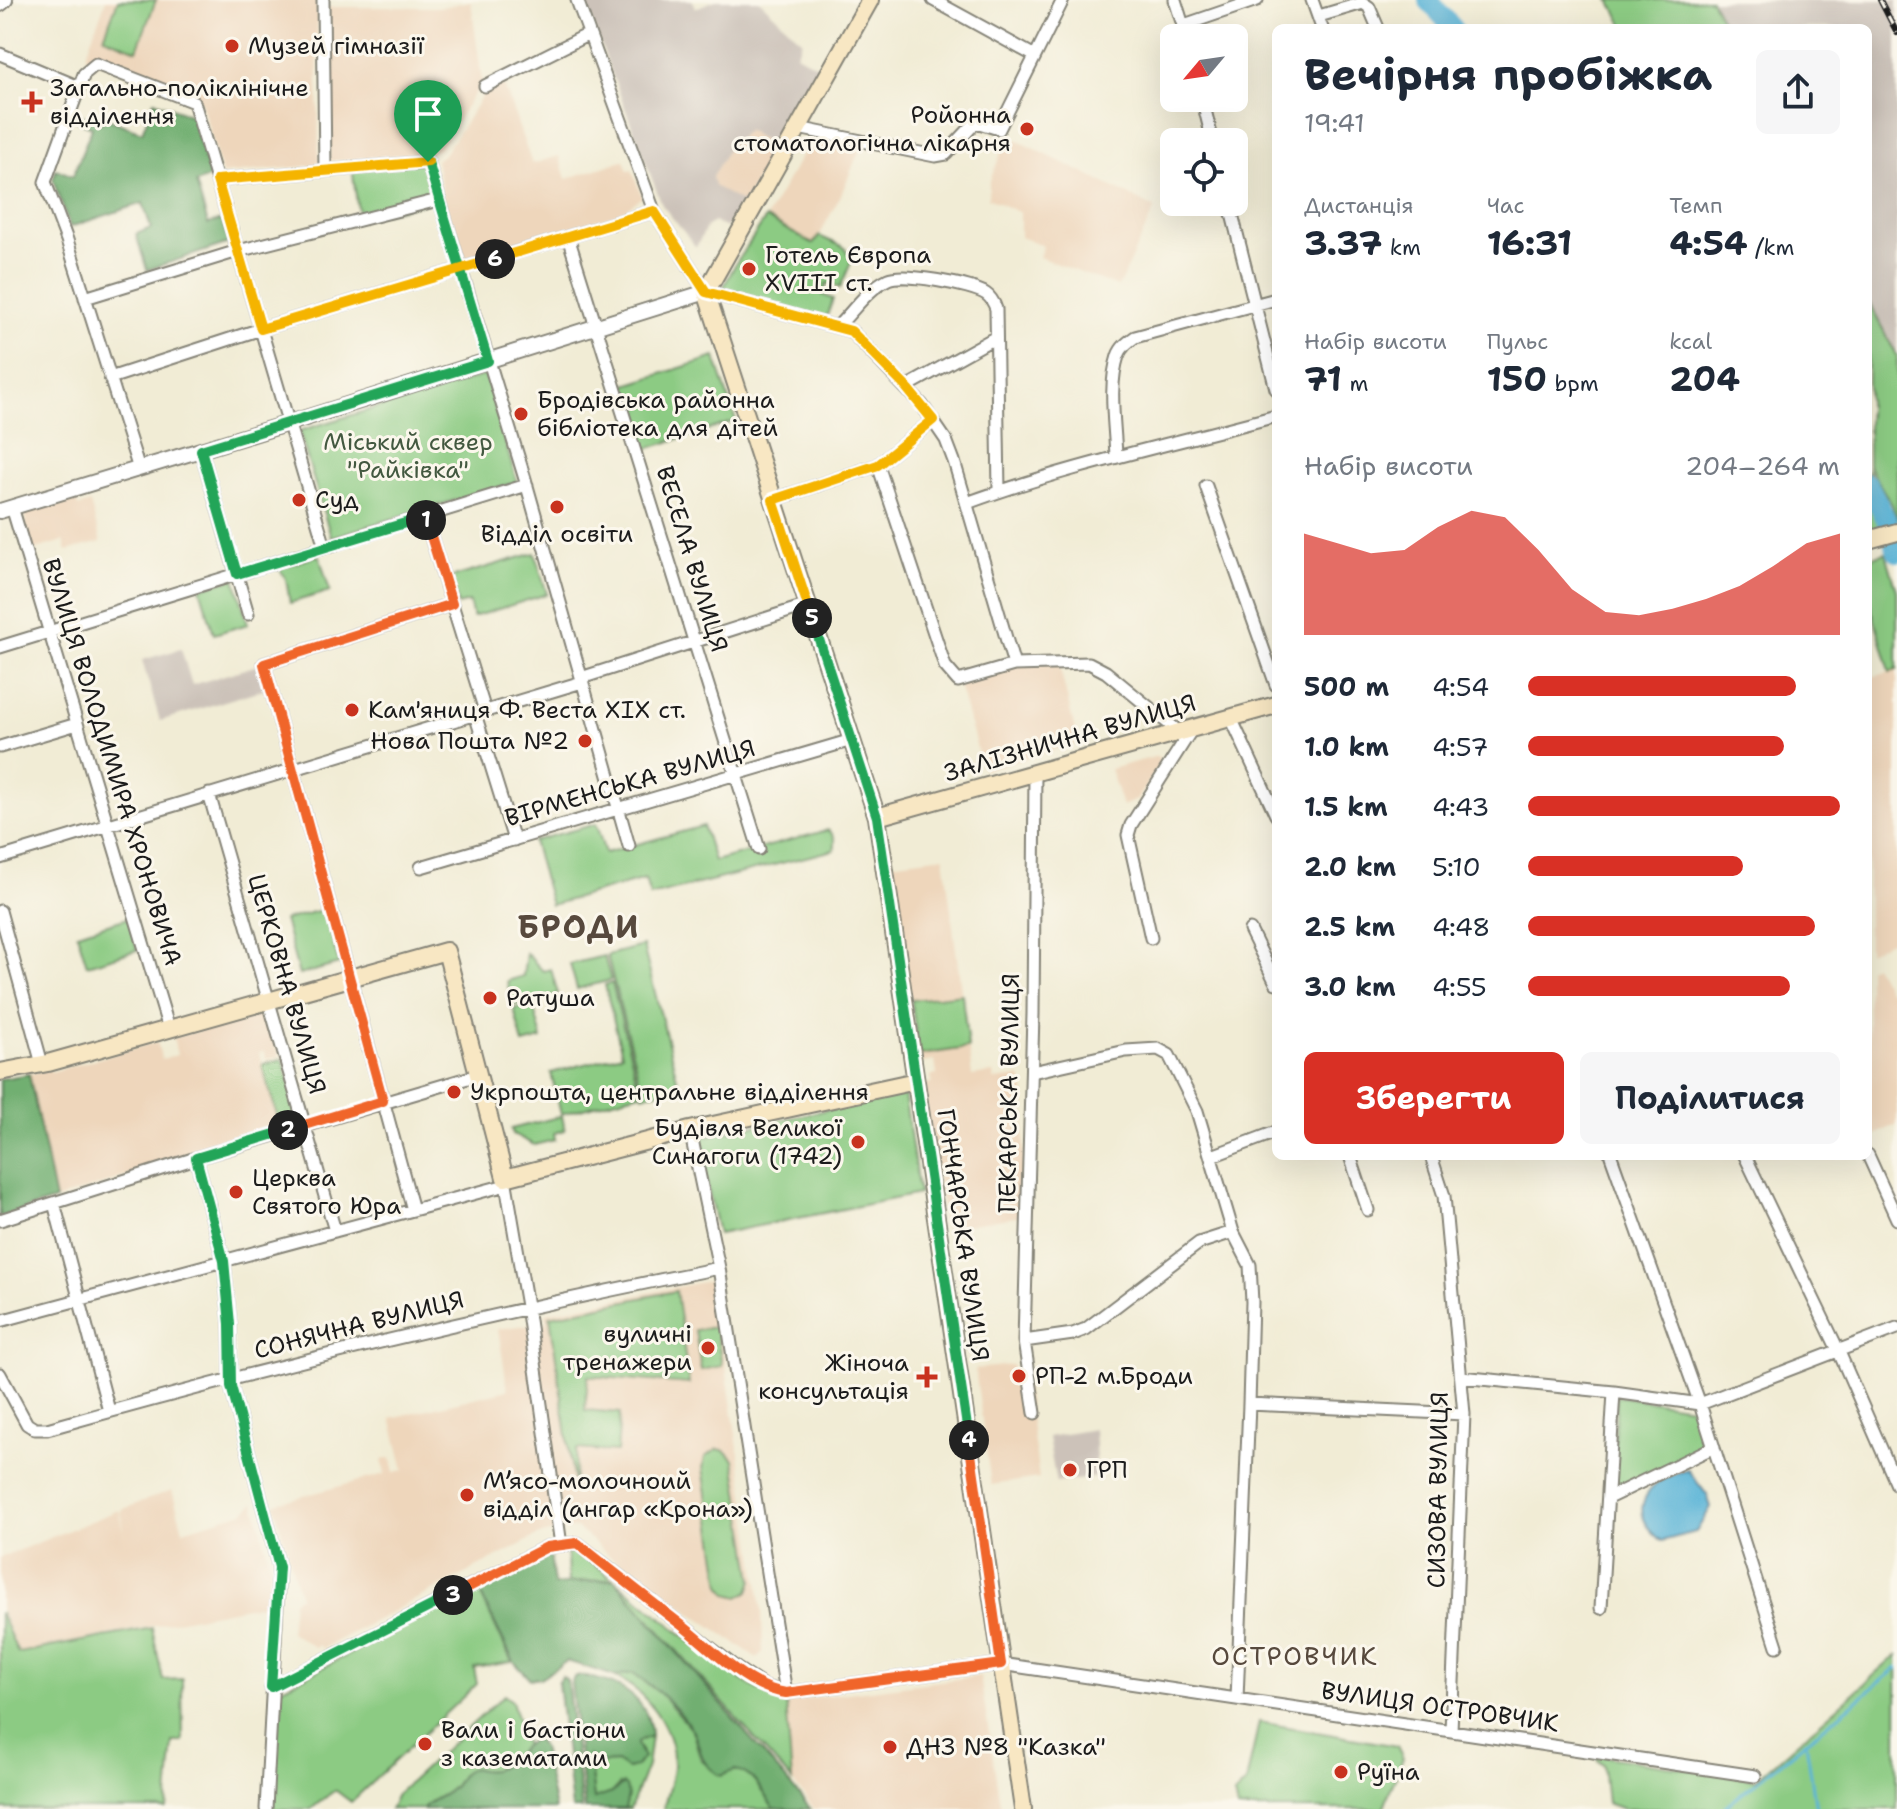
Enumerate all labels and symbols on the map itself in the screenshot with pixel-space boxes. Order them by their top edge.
north arrow [1160,24,1248,112]
place label: Музей гімназії [248,30,425,62]
marker: Музей гімназії [223,37,241,55]
place label: Загально-поліклінічне відділення [50,72,309,132]
pin [394,80,462,162]
marker: Загально-поліклінічне відділення [21,91,43,113]
place label: Ройонна стоматологічна лікарня [733,99,1011,159]
marker: Ройонна стоматологічна лікарня [1018,120,1036,138]
pin: 6 [475,239,515,279]
place label: Готель Європа XVIII ст. [765,239,931,299]
marker: Готель Європа XVIII ст. [740,260,758,278]
place label: Бродівська районна бібліотека для дітей [537,384,778,444]
marker: Бродівська районна бібліотека для дітей [512,405,530,423]
park label: Міський сквер "Райківка" [323,426,493,486]
street label: ВЕСЕЛА ВУЛИЦЯ [649,462,735,656]
place label: Cуд [315,484,359,516]
marker: Cуд [290,491,308,509]
marker: Відділ освіти [548,498,566,516]
pin: 1 [406,500,446,540]
place label: Відділ освіти [481,518,633,550]
street label: ВУЛИЦЯ ВОЛОДИМИРА ХРОНОВИЧА [35,554,189,970]
pin: 5 [792,598,832,638]
street label: ЗАЛІЗНИЧНА ВУЛИЦЯ [940,687,1200,789]
place label: Кам'яниця Ф. Веста XIX ст. [368,694,686,726]
marker: Кам'яниця Ф. Веста XIX ст. [343,701,361,719]
place label: Нова Пошта №2 [370,725,569,757]
street label: ВІРМЕНСЬКА ВУЛИЦЯ [501,732,759,834]
marker: Нова Пошта №2 [576,732,594,750]
street label: ЦЕРКОВНА ВУЛИЦЯ [240,870,334,1098]
district label: БРОДИ [518,905,640,948]
street label: ПЕКАРСЬКА ВУЛИЦЯ [991,973,1027,1213]
place label: Ратуша [506,982,595,1014]
marker: Ратуша [481,989,499,1007]
place label: Укрпошта, центральне відділення [470,1076,869,1108]
marker: Укрпошта, центральне відділення [445,1083,463,1101]
street label: ГОНЧАРСЬКА ВУЛИЦЯ [929,1107,997,1363]
pin: 2 [268,1110,308,1150]
place label: Будівля Великої Синагоги (1742) [652,1112,843,1172]
marker: Будівля Великої Синагоги (1742) [849,1133,867,1151]
place label: Церква Святого Юра [252,1162,401,1222]
marker: Церква Святого Юра [227,1183,245,1201]
street label: СОНЯЧНА ВУЛИЦЯ [251,1283,467,1367]
place label: вуличні тренажери [563,1318,692,1378]
marker: вуличні тренажери [699,1339,717,1357]
place label: Жіноча консультація [758,1347,909,1407]
place label: РП-2 м.Броди [1035,1360,1193,1392]
marker: Жіноча консультація [916,1366,938,1388]
marker: РП-2 м.Броди [1010,1367,1028,1385]
street label: СИЗОВА ВУЛИЦЯ [1420,1391,1456,1589]
pin: 4 [949,1420,989,1460]
place label: ГРП [1086,1454,1128,1486]
marker: ГРП [1061,1461,1079,1479]
place label: М’ясо-молочноий відділ (ангар «Крона») [483,1465,753,1525]
marker: М’ясо-молочноий відділ (ангар «Крона») [458,1486,476,1504]
pin: 3 [433,1575,473,1615]
district label: ОСТРОВЧИК [1211,1638,1379,1673]
street label: ВУЛИЦЯ ОСТРОВЧИК [1319,1674,1561,1740]
place label: Вали і бастіони з казематами [441,1714,626,1774]
place label: ДНЗ №8 "Казка" [906,1731,1106,1763]
marker: Вали і бастіони з казематами [416,1735,434,1753]
marker: ДНЗ №8 "Казка" [881,1738,899,1756]
place label: Руїна [1357,1756,1420,1788]
marker: Руїна [1332,1763,1350,1781]

